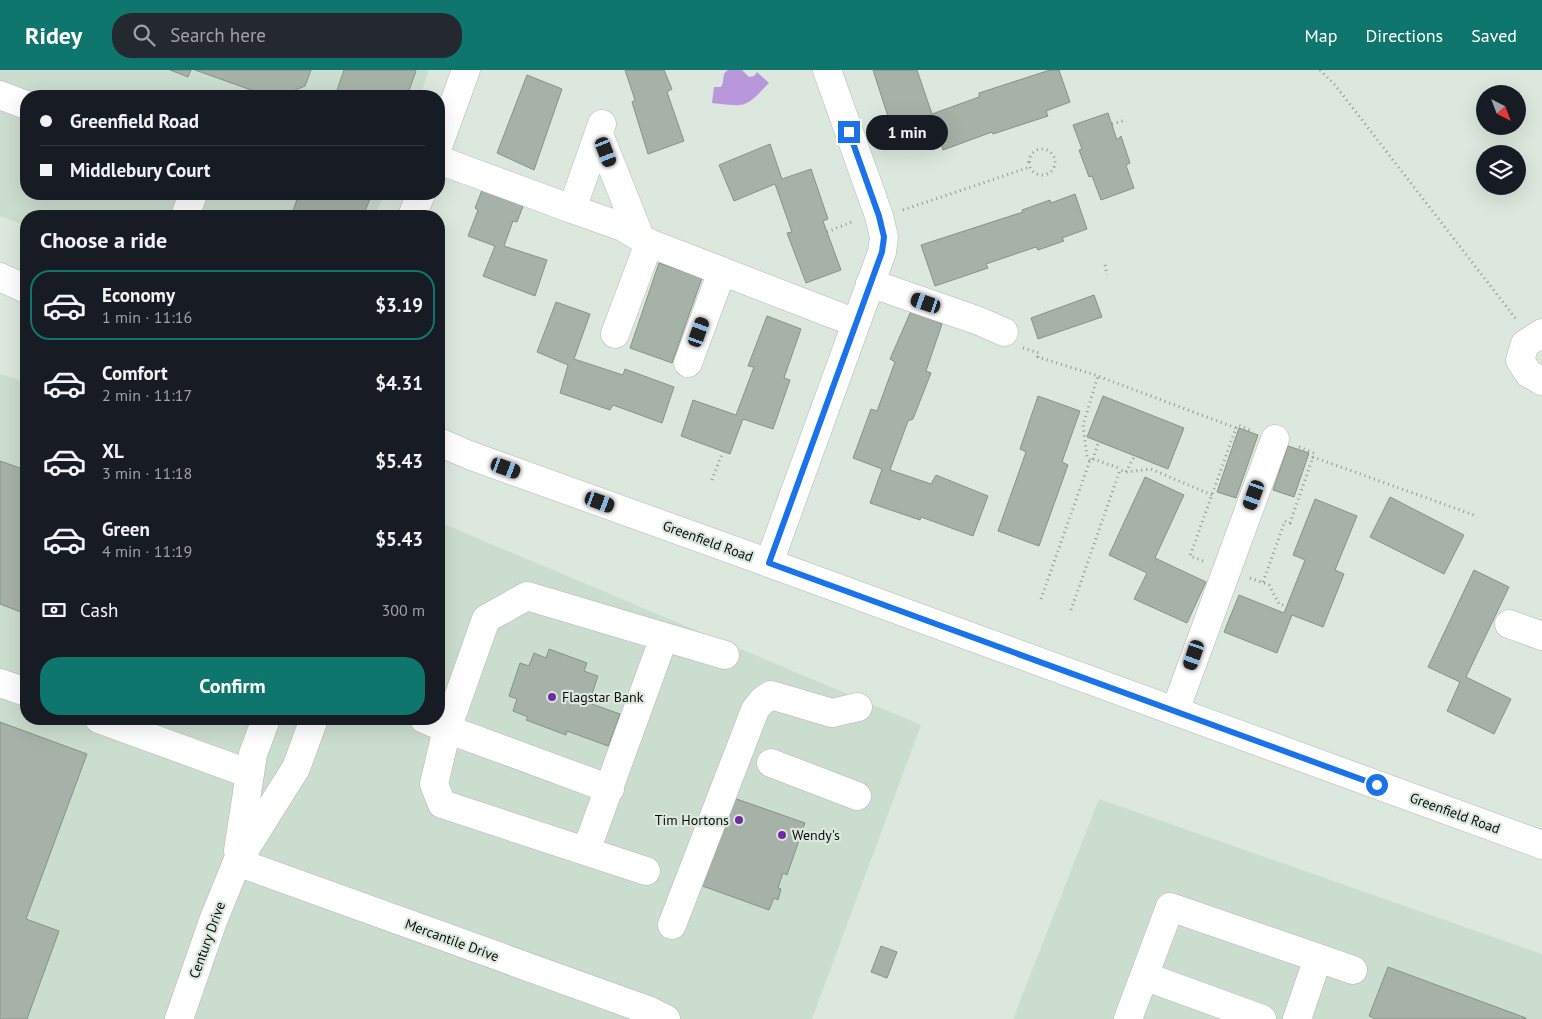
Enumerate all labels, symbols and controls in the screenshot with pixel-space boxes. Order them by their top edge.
search box [112,13,462,58]
text: Ridey [25,20,82,51]
icon: search [130,21,158,49]
text: Search here [170,23,266,47]
text: Map [1305,24,1337,47]
text: Directions [1365,24,1443,47]
text: Saved [1471,24,1517,47]
north arrow [1476,85,1526,135]
map controls [1476,85,1526,195]
text: Greenfield Road [70,109,199,133]
callout: 1 min [866,114,949,150]
route end [838,121,860,143]
text: 1 min [887,122,927,142]
car [593,135,618,169]
button: layers [1476,145,1526,195]
text: Middlebury Court [70,158,210,182]
text: Choose a ride [40,226,167,254]
icon: car [42,283,87,328]
text: Economy [102,283,175,307]
car [909,291,942,315]
text: $3.19 [375,293,423,317]
text: 1 min · 11:16 [102,307,192,327]
car [686,315,711,349]
icon: car [42,361,87,406]
text: Comfort [102,361,168,385]
text: $4.31 [375,371,423,395]
text: 2 min · 11:17 [102,385,192,405]
icon: car [42,439,87,484]
text: XL [102,439,124,463]
text: $5.43 [375,449,423,473]
car [489,456,522,480]
text: 3 min · 11:18 [102,463,192,483]
car [1241,478,1266,512]
car [583,490,616,514]
street label: Greenfield Road [660,516,756,566]
icon: car [42,517,87,562]
text: Green [102,517,150,541]
text: $5.43 [375,527,423,551]
text: 4 min · 11:19 [102,541,192,561]
icon: cash [40,596,68,624]
text: Cash [80,598,118,622]
text: 300 m [382,600,425,620]
car [1182,638,1205,672]
button: Confirm [40,657,425,715]
place label: Flagstar Bank [562,688,644,706]
marker: Flagstar Bank [546,691,558,703]
route start [1366,774,1388,796]
street label: Greenfield Road [1407,788,1503,838]
place label: Tim Hortons [655,811,729,829]
marker: Tim Hortons [733,814,745,826]
place label: Wendy's [792,826,840,844]
marker: Wendy's [776,829,788,841]
street label: Century Drive [185,899,229,981]
street label: Mercantile Drive [403,915,501,965]

